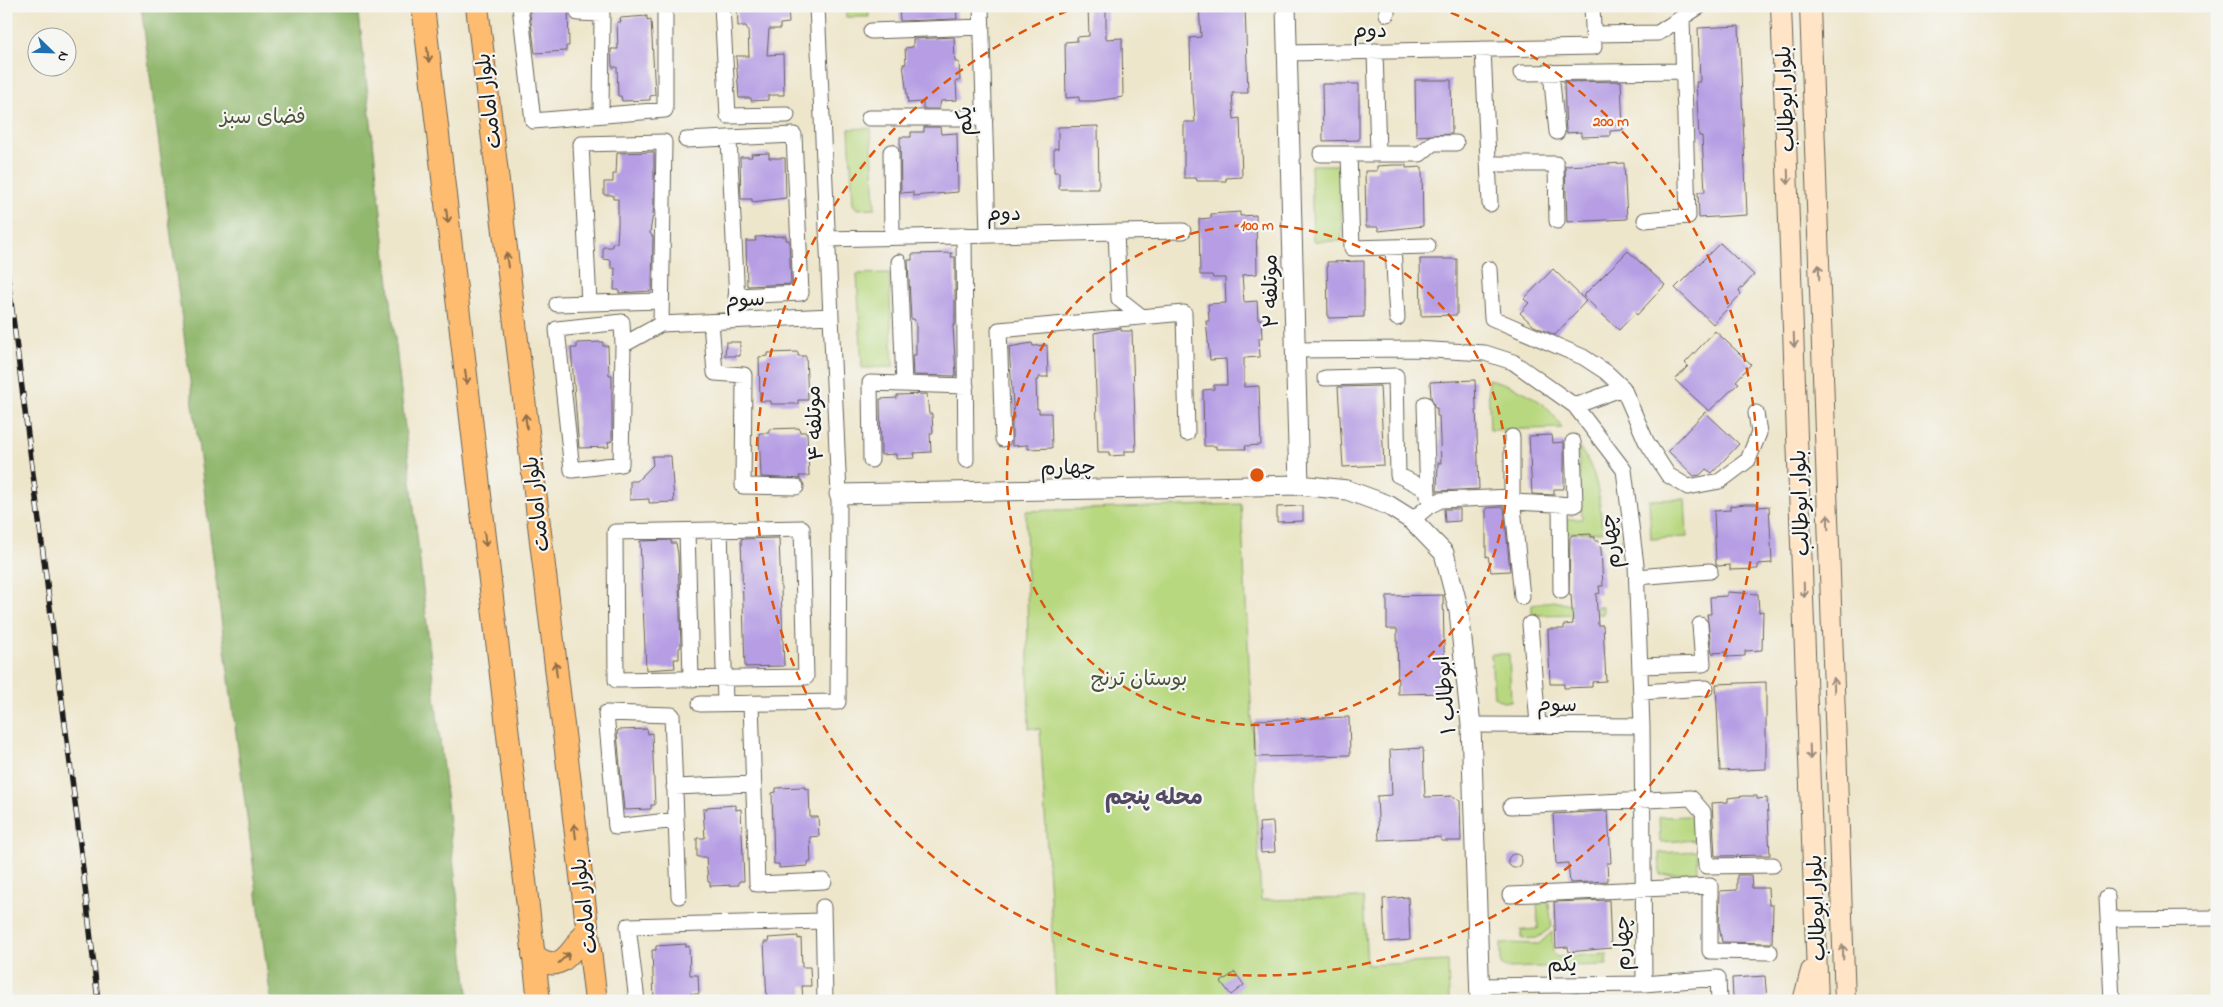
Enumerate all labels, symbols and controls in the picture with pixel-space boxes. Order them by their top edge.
street label: دوم [1353,17,1387,47]
north arrow [28,28,78,78]
street label: بلوار ابوطالب [1770,45,1804,153]
one-way arrow [423,46,433,62]
text: N [51,48,74,65]
street label: بلوار امامت [469,51,511,150]
park label: فضای سبز [218,103,306,133]
street label: یکم [950,106,982,136]
text: 200 m [1592,111,1629,133]
one-way arrow [1783,169,1792,185]
street label: دوم [987,200,1021,230]
one-way arrow [442,208,452,224]
text: 100 m [1240,215,1274,237]
one-way arrow [502,252,512,268]
street label: موتلفه ۲ [1256,254,1288,328]
one-way arrow [1814,265,1824,281]
street label: سوم [724,285,766,317]
one-way arrow [1789,331,1799,347]
one-way arrow [461,369,471,385]
street label: موتلفه ۴ [799,385,833,461]
one-way arrow [521,413,531,429]
street label: بلوار ابوطالب [1785,449,1819,557]
street label: بلوار امامت [517,454,559,553]
street label: چهارم [1040,454,1096,484]
centre of rings [1248,466,1266,484]
street label: چهارم [1594,511,1630,570]
one-way arrow [1823,515,1833,531]
one-way arrow [480,531,490,547]
one-way arrow [1799,581,1808,597]
street label: ابوطالب ۱ [1429,654,1465,735]
one-way arrow [551,662,561,678]
park label: بوستان ترنج [1091,665,1187,695]
one-way arrow [1829,677,1838,693]
street label: سوم [1537,691,1577,721]
one-way arrow [1805,744,1815,760]
district label: محله پنجم [1105,783,1203,815]
one-way arrow [570,823,580,839]
street label: بلوار ابوطالب [1801,854,1835,962]
street label: بلوار امامت [565,856,607,955]
street label: چهارم [1609,915,1639,971]
one-way arrow [1838,944,1848,960]
street label: یکم [1547,951,1577,981]
one-way arrow [557,952,570,964]

